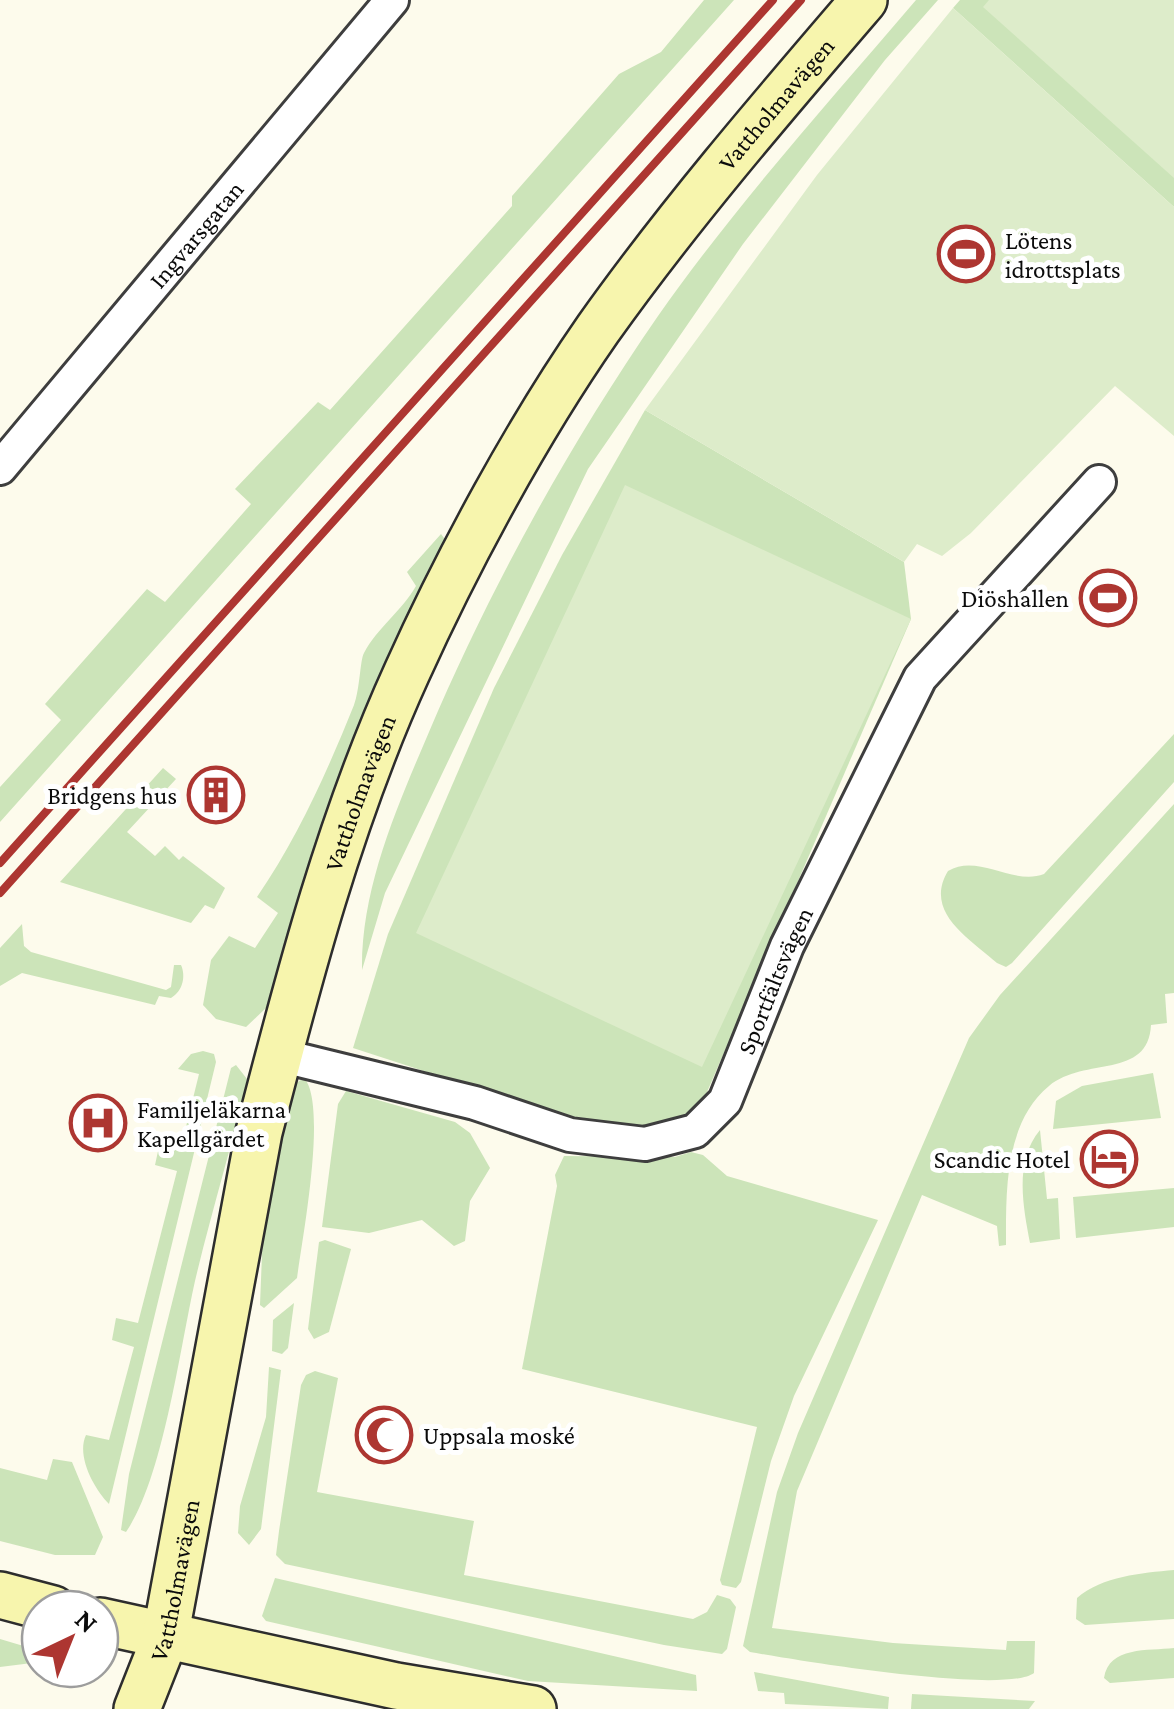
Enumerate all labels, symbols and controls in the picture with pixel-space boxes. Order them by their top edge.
street label: Vattholmavägen [712,32,839,175]
street label: Ingvarsgatan [143,175,248,293]
sports icon: Lötens idrottsplats [936,224,996,284]
place label: Lötens idrottsplats [1005,227,1121,284]
sports icon: Diöshallen [1078,568,1138,628]
place label: Diöshallen [961,585,1069,612]
street label: Vattholmavägen [319,710,400,874]
building icon: Bridgens hus [186,765,246,825]
place label: Bridgens hus [47,782,177,810]
street label: Sportfältsvägen [732,902,818,1058]
hospital icon: Familjeläkarna Kapellgärdet [68,1093,128,1153]
place label: Familjeläkarna Kapellgärdet [137,1096,287,1153]
hotel icon: Scandic Hotel [1079,1129,1139,1189]
place label: Scandic Hotel [934,1146,1070,1173]
mosque icon: Uppsala moské [354,1405,414,1465]
place label: Uppsala moské [423,1422,575,1450]
street label: Vattholmavägen [144,1497,204,1665]
north arrow [20,1589,120,1689]
text: N [69,1603,104,1639]

